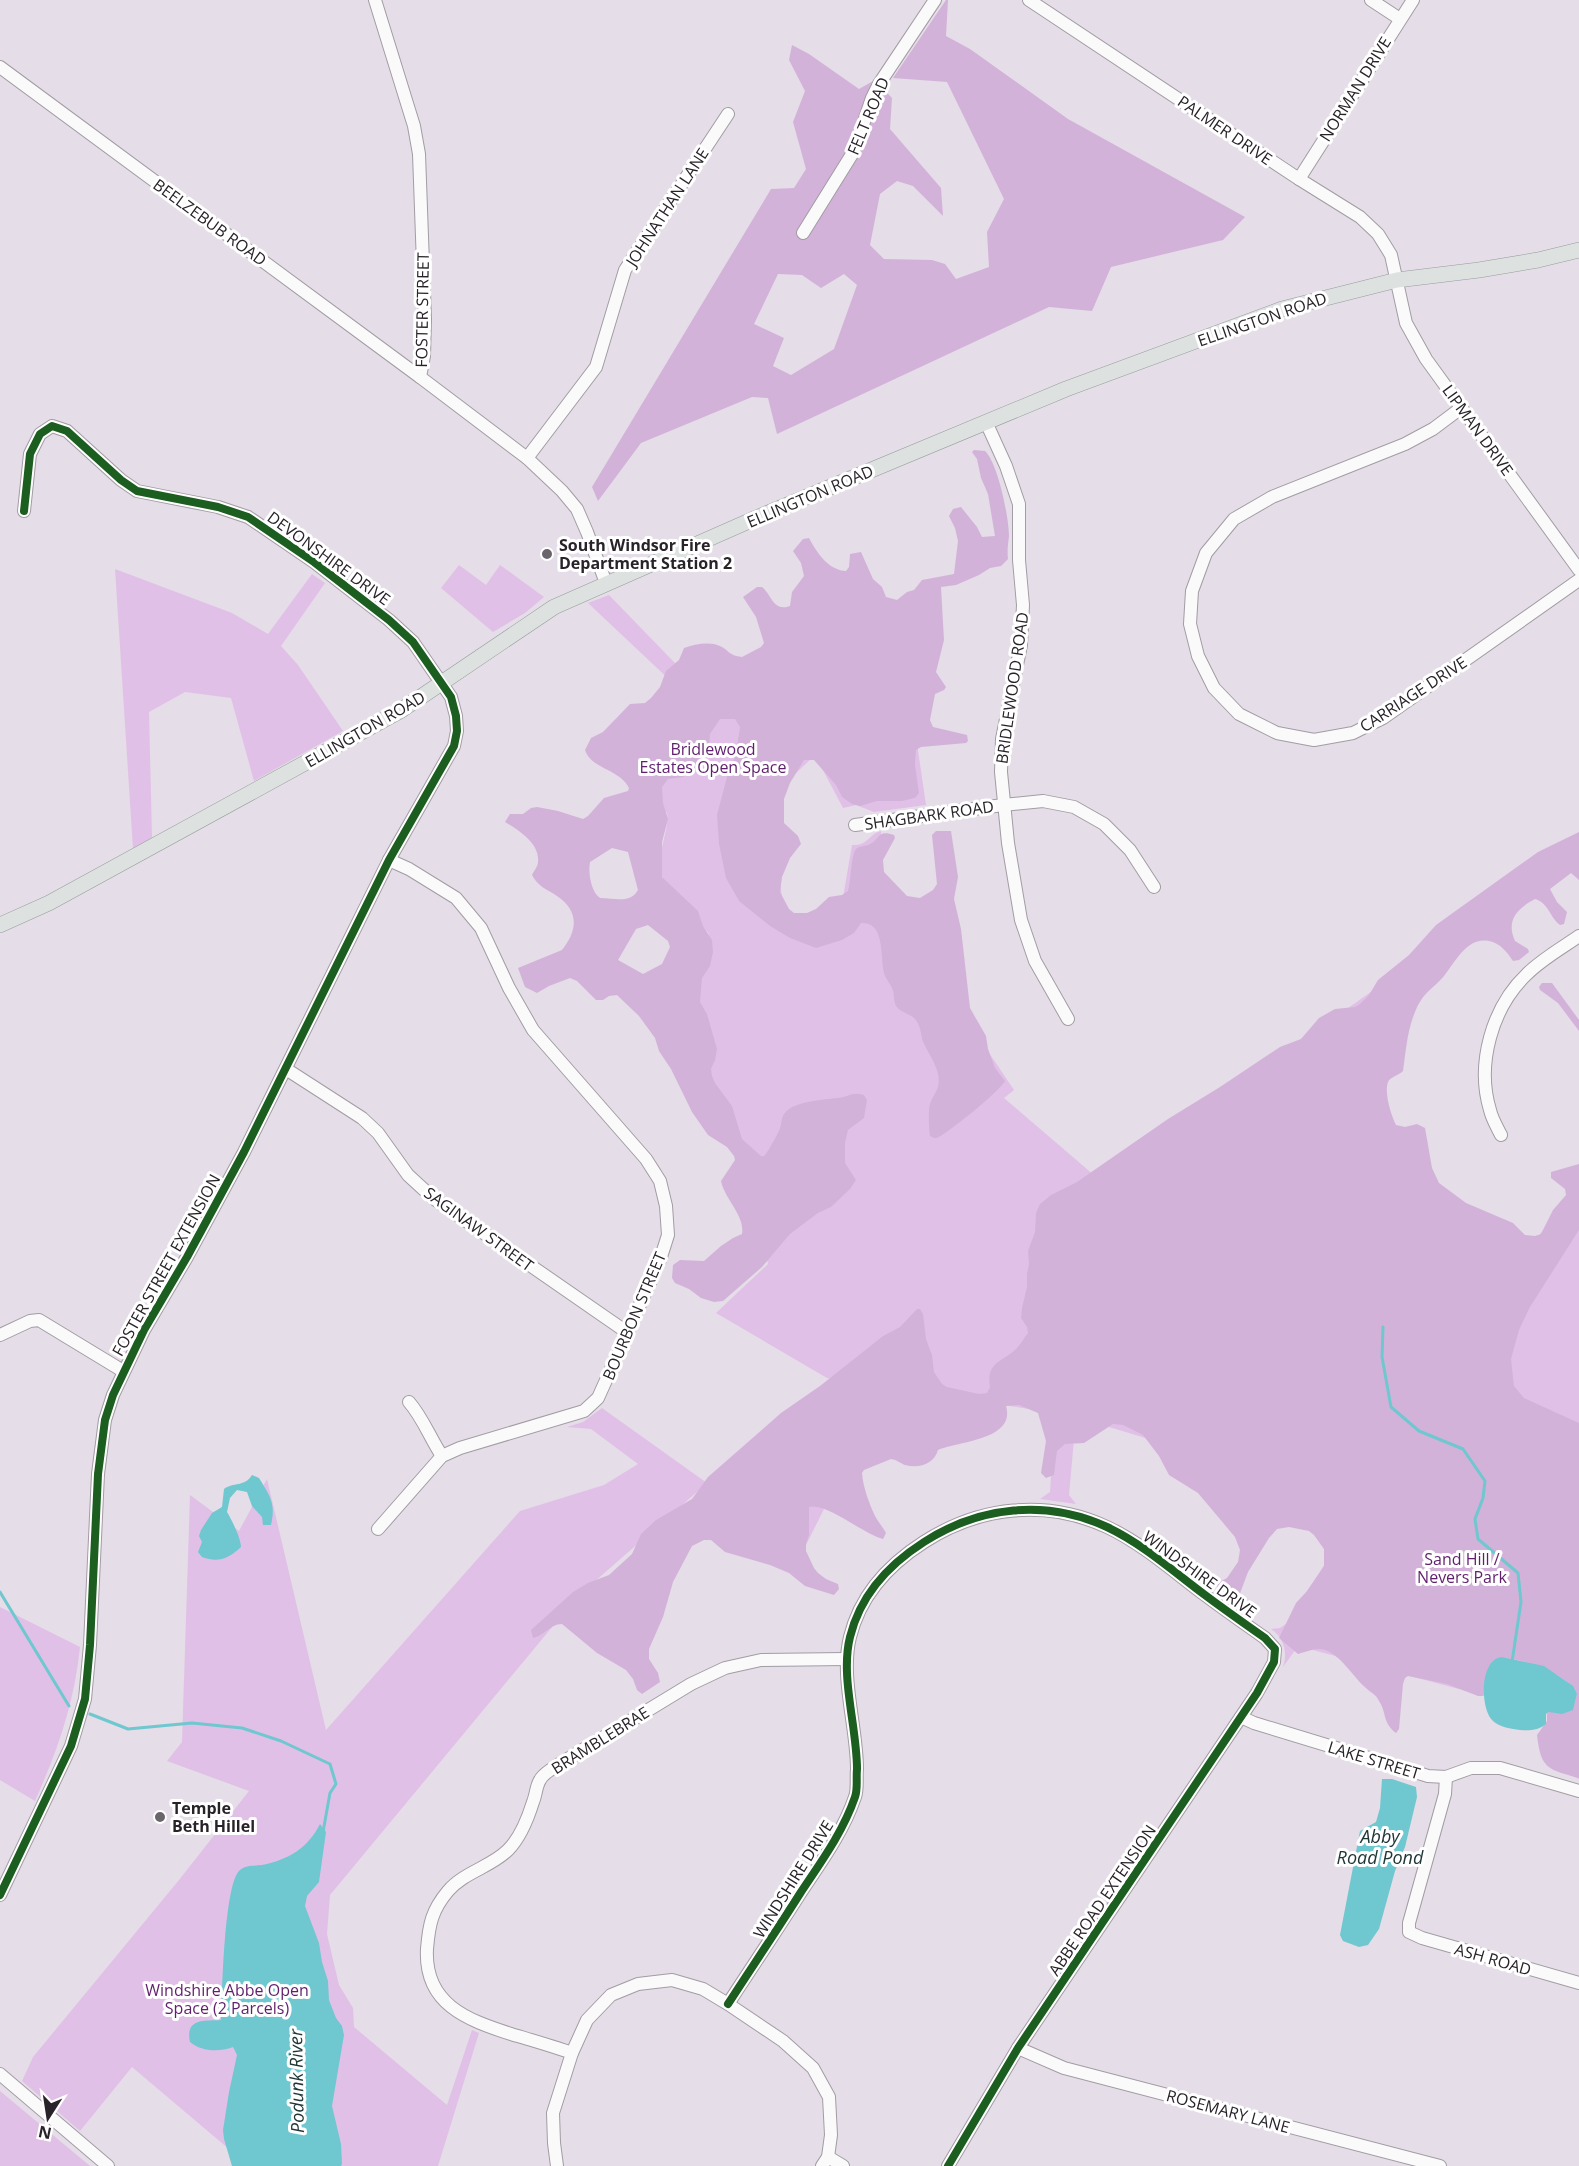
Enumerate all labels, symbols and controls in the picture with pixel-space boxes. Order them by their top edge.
street label: NORMAN DRIVE [1314,33,1396,145]
street label: FELT ROAD [842,74,894,158]
street label: PALMER DRIVE [1173,90,1277,170]
street label: JOHNATHAN LANE [619,144,714,272]
street label: BEELZEBUB ROAD [149,173,271,271]
street label: FOSTER STREET [410,252,434,368]
street label: ELLINGTON ROAD [1194,287,1330,351]
street label: LIPMAN DRIVE [1437,380,1519,480]
street label: ELLINGTON ROAD [743,459,877,533]
street label: DEVONSHIRE DRIVE [263,506,395,610]
place label: South Windsor Fire Department Station 2 [559,534,732,574]
marker: South Windsor Fire Department Station 2 [540,547,554,561]
street label: BRIDLEWOOD ROAD [990,611,1034,765]
street label: CARRIAGE DRIVE [1355,651,1471,737]
street label: ELLINGTON ROAD [301,686,429,772]
park label: Bridlewood Estates Open Space [640,738,786,778]
street label: SHAGBARK ROAD [863,795,995,835]
street label: FOSTER STREET EXTENSION [107,1170,225,1360]
street label: SAGINAW STREET [420,1182,538,1276]
street label: BOURBON STREET [597,1248,671,1384]
street label: WINDSHIRE DRIVE [1139,1525,1261,1623]
park label: Sand Hill / Nevers Park [1417,1548,1507,1588]
street label: BRAMBLEBRAE [547,1701,653,1779]
street label: LAKE STREET [1325,1736,1423,1785]
place label: Temple Beth Hillel [172,1797,255,1837]
marker: Temple Beth Hillel [153,1810,167,1824]
street label: WINDSHIRE DRIVE [748,1816,838,1942]
street label: ABBE ROAD EXTENSION [1043,1820,1161,1980]
water label: Abby Road Pond [1337,1824,1424,1869]
street label: ASH ROAD [1452,1938,1534,1980]
park label: Windshire Abbe Open Space (2 Parcels) [145,1979,309,2019]
water label: Podunk River [283,2028,309,2133]
street label: ROSEMARY LANE [1164,2084,1292,2138]
north arrow [18,2088,78,2148]
text: N [36,2121,54,2145]

